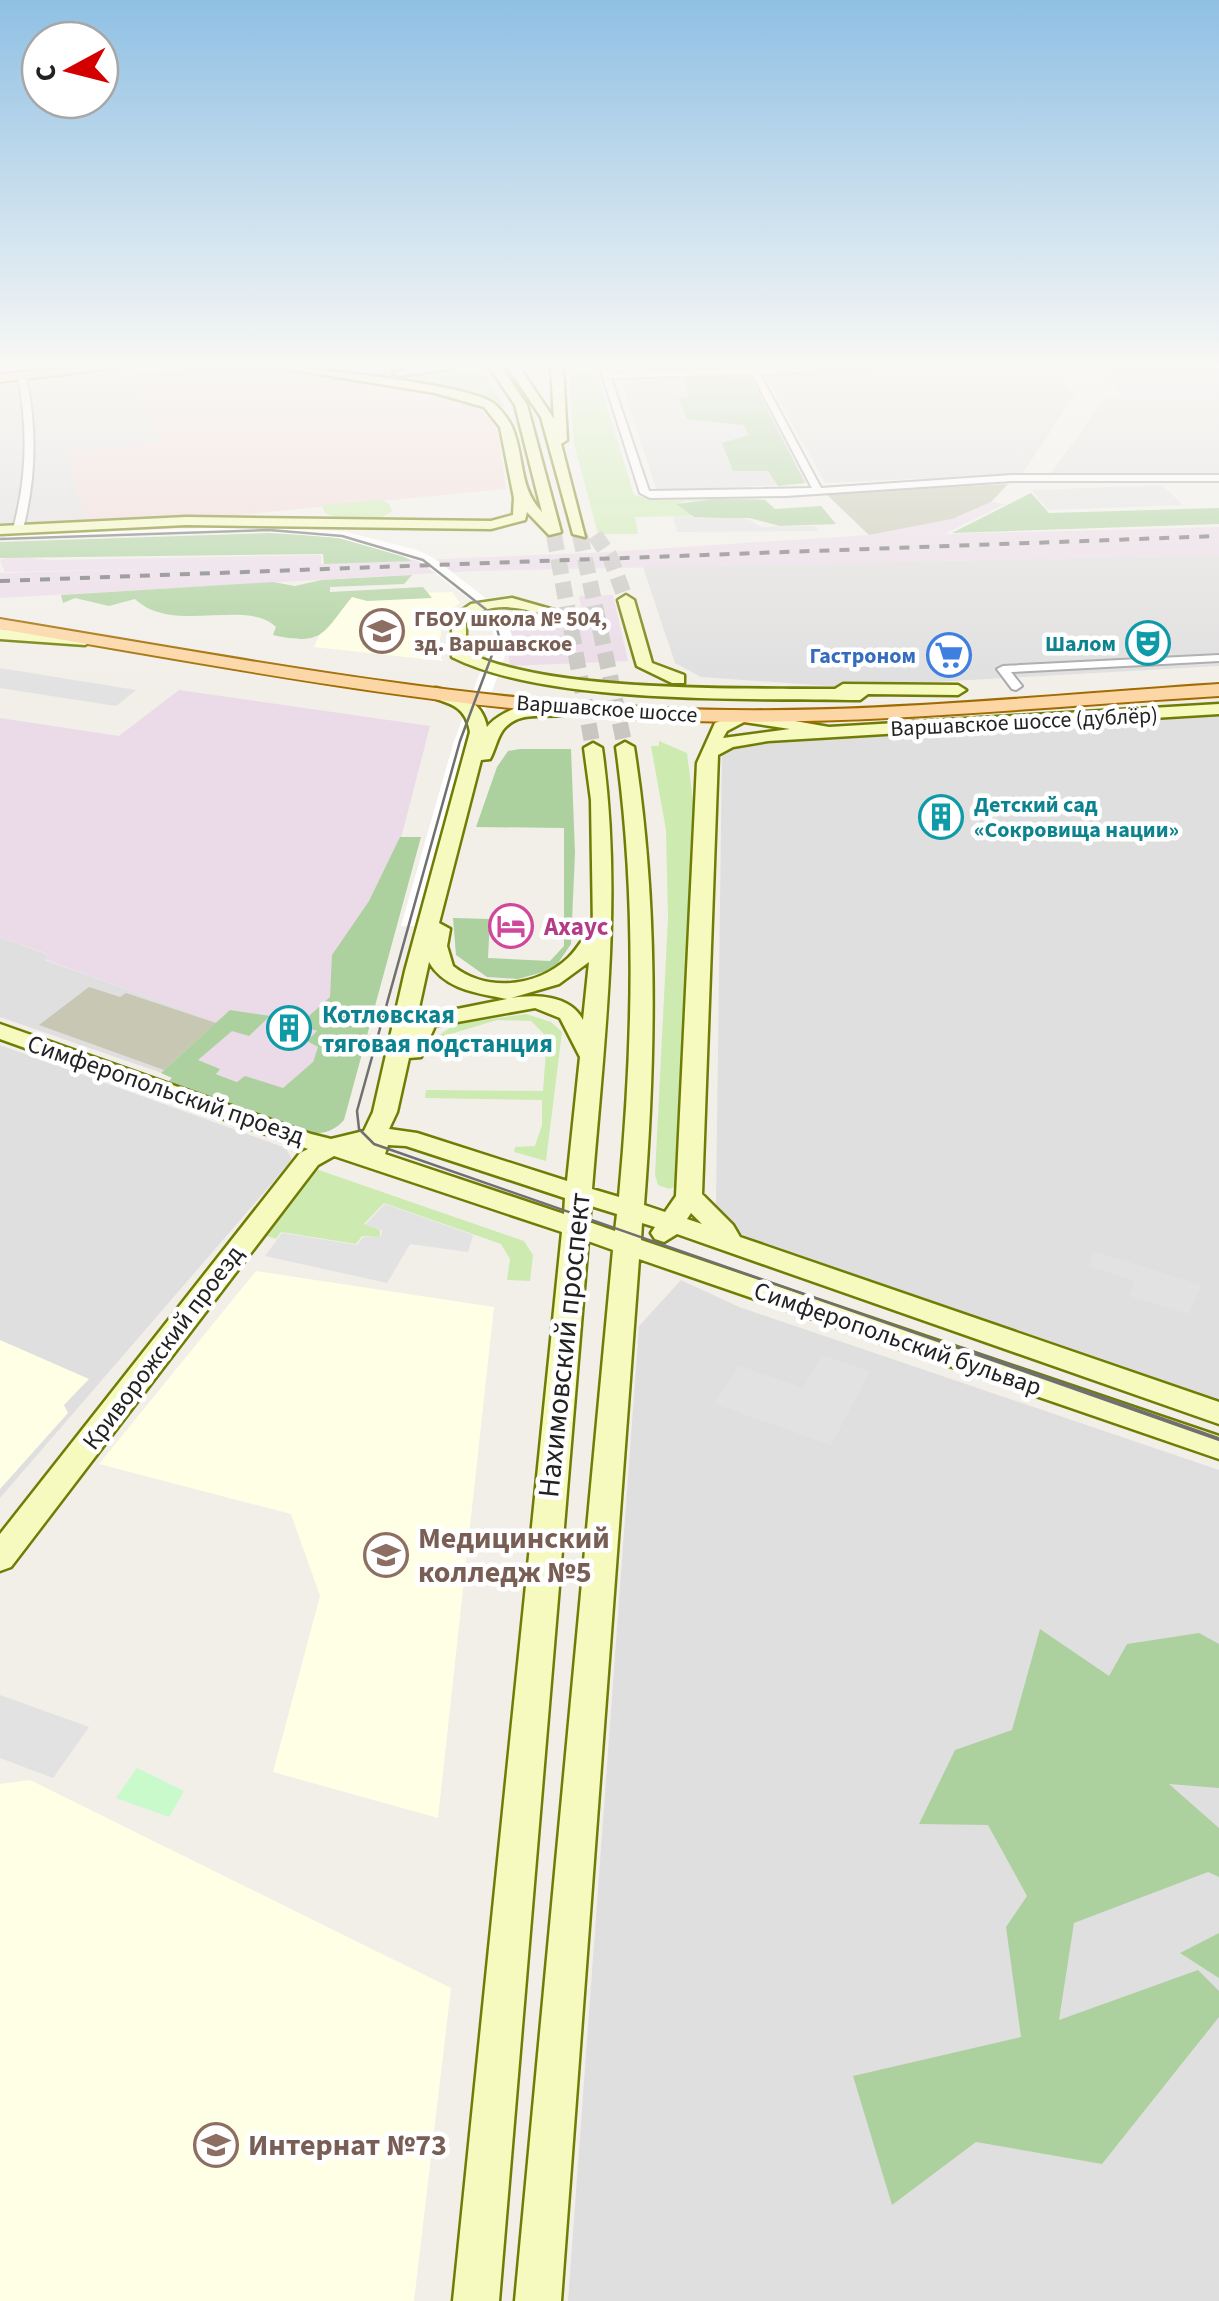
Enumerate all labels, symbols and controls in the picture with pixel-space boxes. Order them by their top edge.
north arrow [20,20,120,120]
text: С [25,62,67,83]
place label: ГБОУ школа № 504, зд. Варшавское [414,603,607,660]
school or university icon: ГБОУ школа № 504, зд. Варшавское [359,608,405,654]
theatre icon: Шалом [1125,620,1171,666]
place label: Шалом [1045,628,1116,660]
supermarket icon: Гастроном [926,632,972,678]
place label: Гастроном [810,640,916,672]
street label: Варшавское шоссе [515,687,699,731]
street label: Варшавское шоссе (дублёр) [889,699,1159,745]
place label: Детский сад «Сокровища нации» [974,789,1179,846]
building icon: Детский сад «Сокровища нации» [918,794,964,840]
hotel icon: Ахаус [488,903,534,949]
place label: Ахаус [543,909,609,945]
place label: Котловская тяговая подстанция [322,997,553,1062]
building icon: Котловская тяговая подстанция [266,1005,312,1051]
street label: Симферопольский проезд [22,1026,309,1154]
street label: Нахимовский проспект [527,1190,602,1500]
street label: Криворожский проезд [74,1238,252,1458]
street label: Симферопольский бульвар [749,1273,1046,1405]
place label: Медицинский колледж №5 [418,1517,610,1594]
school or university icon: Медицинский колледж №5 [363,1532,409,1578]
school or university icon: Интернат №73 [193,2122,239,2168]
place label: Интернат №73 [248,2124,447,2167]

